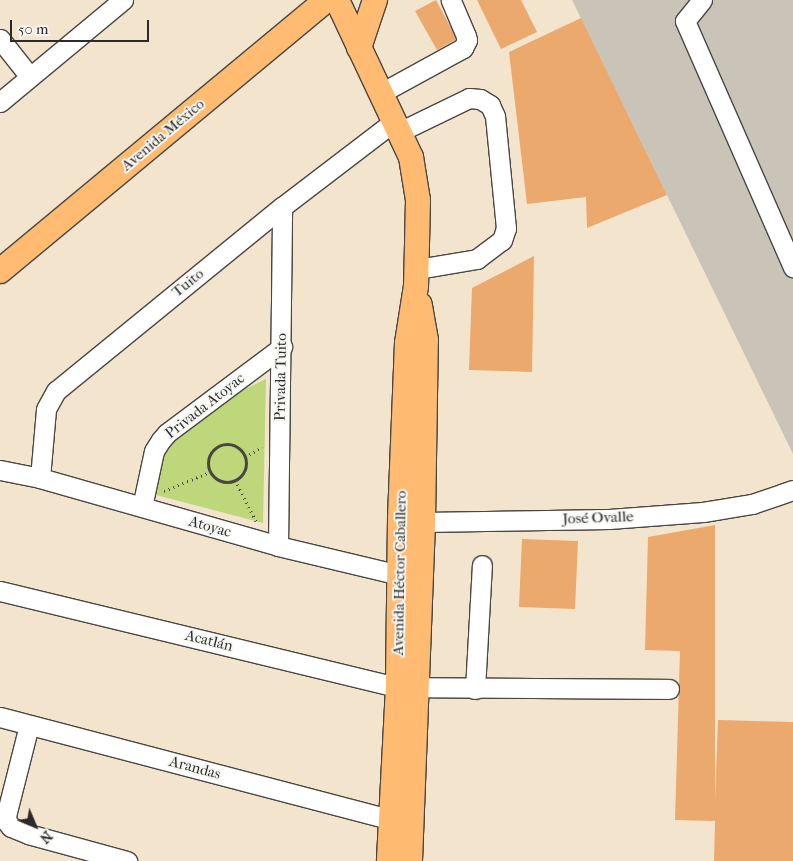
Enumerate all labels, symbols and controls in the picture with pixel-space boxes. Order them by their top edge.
scale bar [12,10,151,42]
text: 50 m [18,20,48,38]
street label: Avenida México [118,95,208,175]
street label: Tuito [169,265,207,301]
street label: Privada Tuito [271,333,291,421]
street label: Privada Atoyac [162,369,248,443]
street label: Avenida Héctor Caballero [390,490,410,656]
street label: José Ovalle [562,508,634,528]
street label: Atoyac [187,512,233,542]
street label: Acatlán [183,626,235,656]
street label: Arandas [167,753,223,783]
north arrow [10,801,60,851]
text: N [36,827,56,847]

